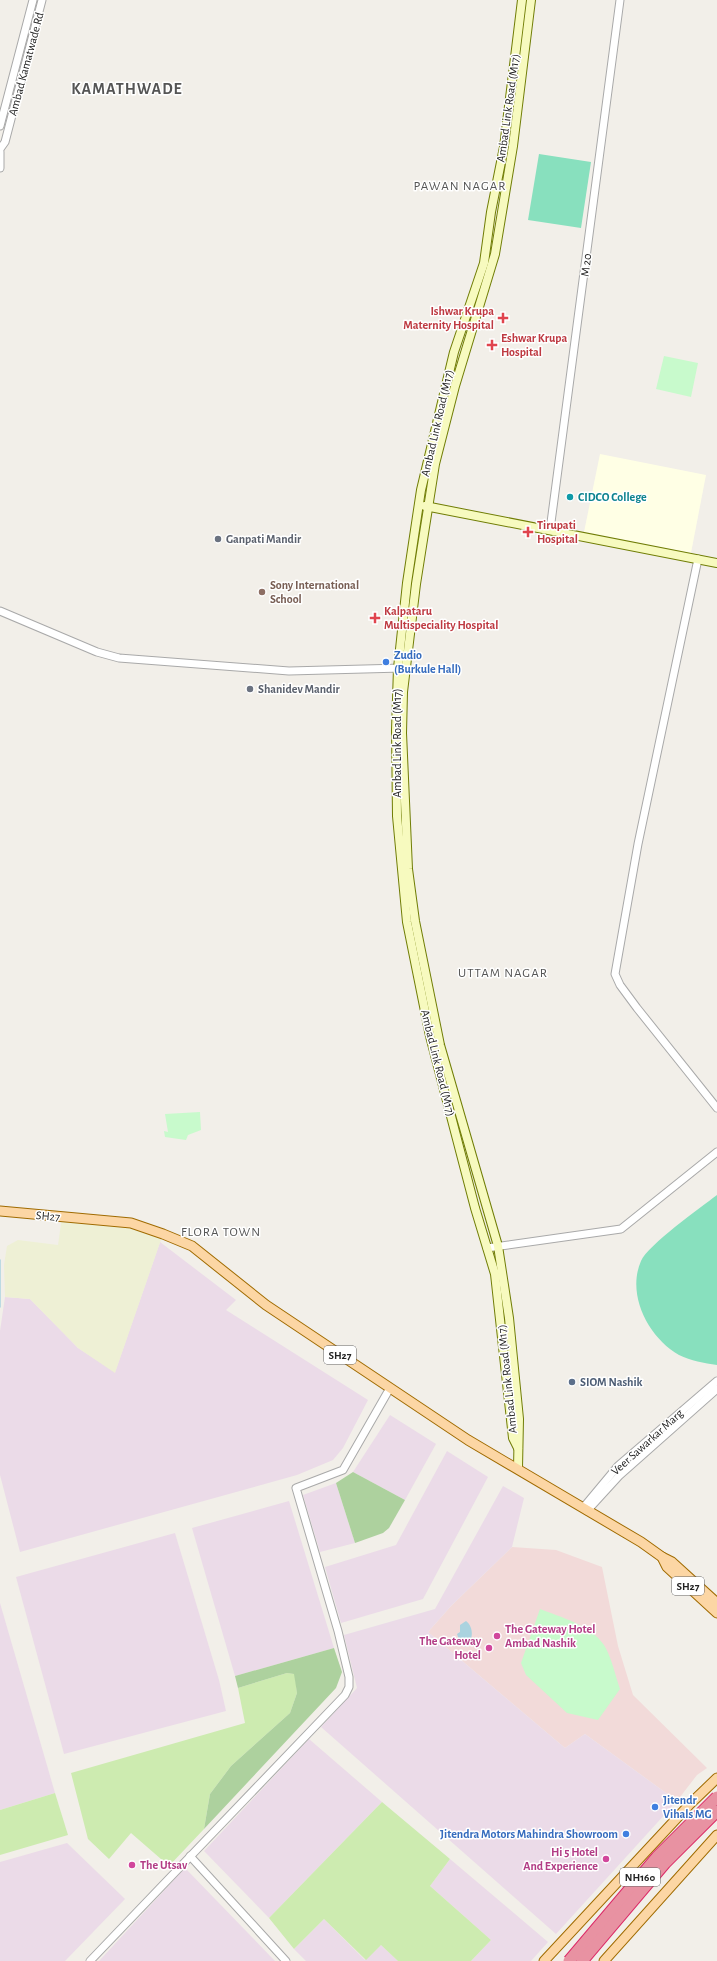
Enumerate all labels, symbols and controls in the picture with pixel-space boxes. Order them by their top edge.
street label: Ambad Kamatwade Rd [6,11,46,117]
street label: Ambad Link Road (M17) [494,53,522,163]
district label: KAMATHWADE [71,81,183,97]
district label: PAWAN NAGAR [414,180,506,193]
street label: M 20 [579,253,593,277]
place label: Ishwar Krupa Maternity Hospital [403,305,494,332]
marker: Ishwar Krupa Maternity Hospital [497,312,509,324]
place label: Eshwar Krupa Hospital [501,332,567,358]
marker: Eshwar Krupa Hospital [486,339,498,351]
street label: Ambad Link Road (M17) [419,368,455,478]
place label: CIDCO College [578,491,647,503]
marker: CIDCO College [565,492,575,502]
place label: Tirupati Hospital [537,519,578,545]
marker: Tirupati Hospital [522,526,534,538]
place label: Ganpati Mandir [226,533,302,545]
marker: Ganpati Mandir [213,534,223,544]
place label: Sony International School [270,579,359,605]
marker: Sony International School [257,587,267,597]
place label: Kalpataru Multispeciality Hospital [384,605,499,632]
marker: Kalpataru Multispeciality Hospital [369,612,381,624]
place label: Zudio (Burkule Hall) [394,649,461,676]
marker: Zudio (Burkule Hall) [381,657,391,667]
place label: Shanidev Mandir [258,683,341,695]
marker: Shanidev Mandir [245,684,255,694]
street label: Ambad Link Road (M17) [391,688,403,798]
district label: UTTAM NAGAR [458,967,548,980]
street label: Ambad Link Road (M17) [419,1008,457,1118]
street label: SH27 [35,1209,61,1223]
district label: FLORA TOWN [181,1226,261,1239]
street label: Ambad Link Road (M17) [495,1324,519,1434]
road number: SH27 [324,1346,356,1364]
place label: SIOM Nashik [580,1376,643,1388]
marker: SIOM Nashik [567,1377,577,1387]
street label: Veer Sawarkar Marg [609,1407,685,1477]
road number: SH27 [672,1577,704,1595]
place label: The Gateway Hotel Ambad Nashik [505,1623,595,1649]
marker: The Gateway Hotel Ambad Nashik [492,1631,502,1641]
place label: The Gateway Hotel [419,1635,482,1661]
marker: The Gateway Hotel [484,1643,494,1653]
place label: Jitendr Vihals MG [663,1794,712,1820]
marker: Jitendr Vihals MG [650,1802,660,1812]
place label: Jitendra Motors Mahindra Showroom [440,1828,618,1840]
marker: Jitendra Motors Mahindra Showroom [621,1829,631,1839]
place label: Hi 5 Hotel And Experience [523,1846,598,1872]
marker: Hi 5 Hotel And Experience [601,1854,611,1864]
place label: The Utsav [140,1859,188,1871]
marker: The Utsav [127,1860,137,1870]
road number: NH160 [620,1868,660,1886]

